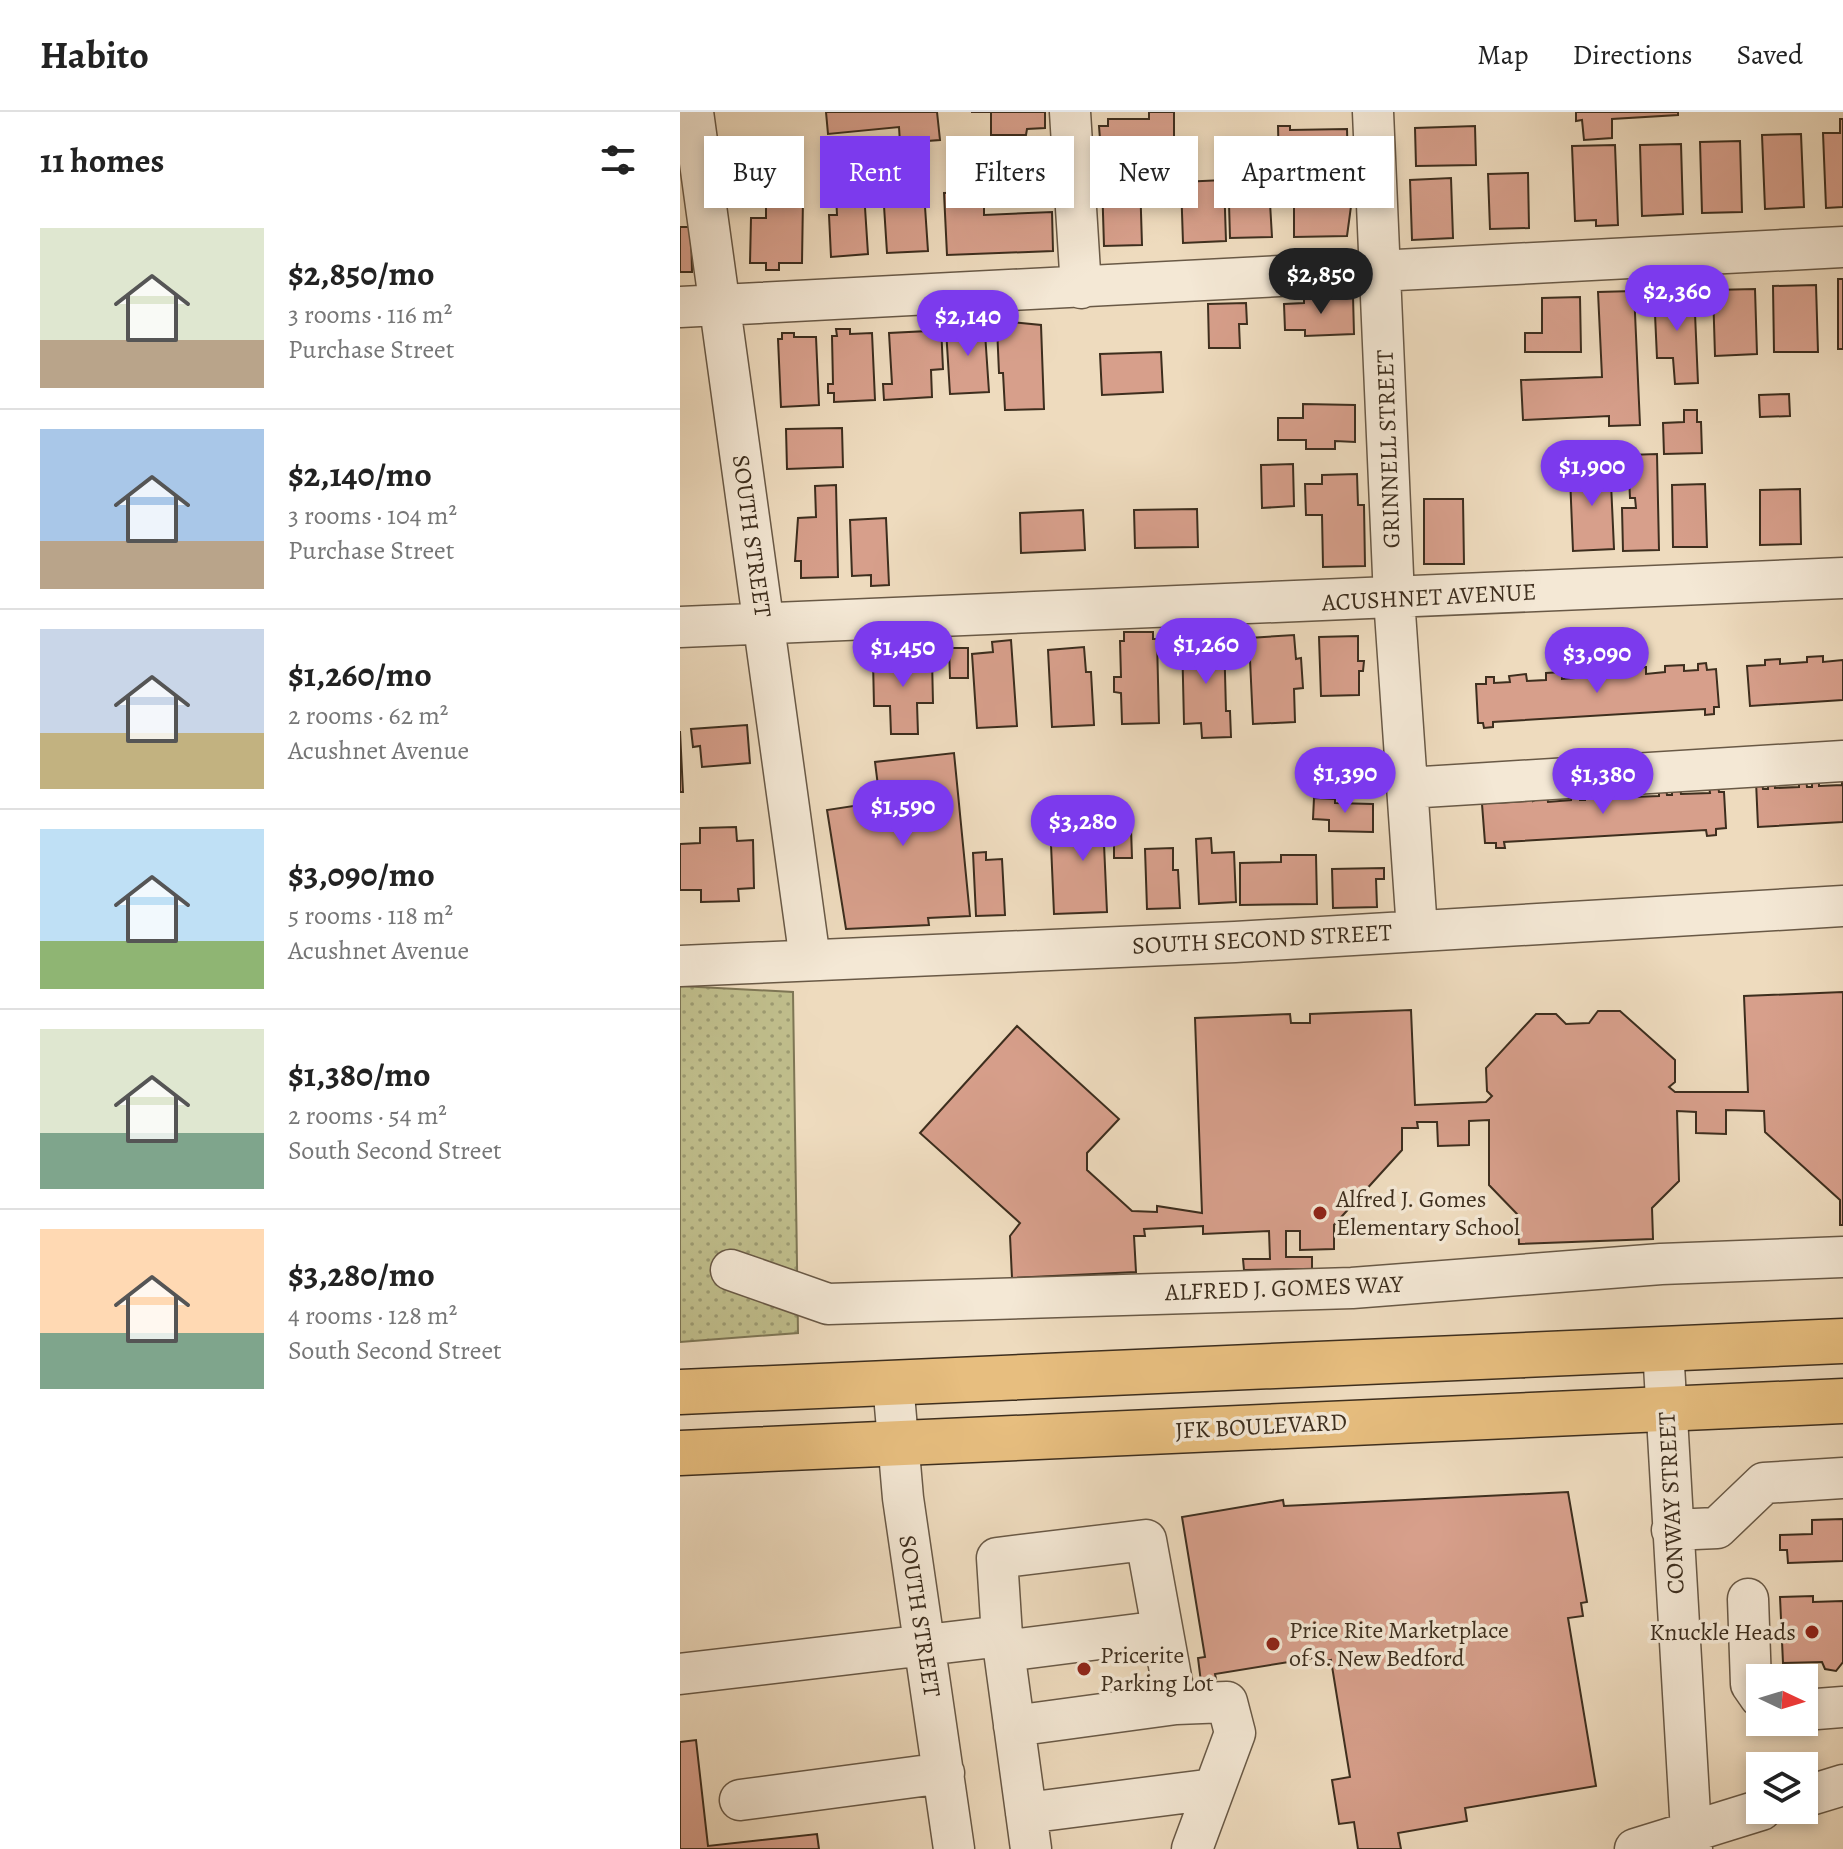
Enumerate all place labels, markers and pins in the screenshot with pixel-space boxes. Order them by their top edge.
pin: $2,850 [1256,248,1386,316]
pin: $2,360 [1612,265,1742,333]
pin: $2,140 [903,290,1033,358]
pin: $1,900 [1527,440,1657,508]
pin: $1,260 [1141,618,1271,686]
pin: $1,450 [838,621,968,689]
pin: $3,090 [1532,627,1662,695]
pin: $1,390 [1280,747,1410,815]
pin: $1,380 [1538,748,1668,816]
pin: $1,590 [838,780,968,848]
pin: $3,280 [1018,795,1148,863]
place label: Alfred J. Gomes Elementary School [1335,1183,1520,1243]
marker: Alfred J. Gomes Elementary School [1311,1204,1329,1222]
place label: Price Rite Marketplace of S. New Bedford [1289,1614,1509,1674]
place label: Knuckle Heads [1649,1616,1796,1648]
marker: Knuckle Heads [1803,1623,1821,1641]
marker: Price Rite Marketplace of S. New Bedford [1264,1635,1282,1653]
place label: Pricerite Parking Lot [1100,1639,1214,1699]
marker: Pricerite Parking Lot [1075,1660,1093,1678]

